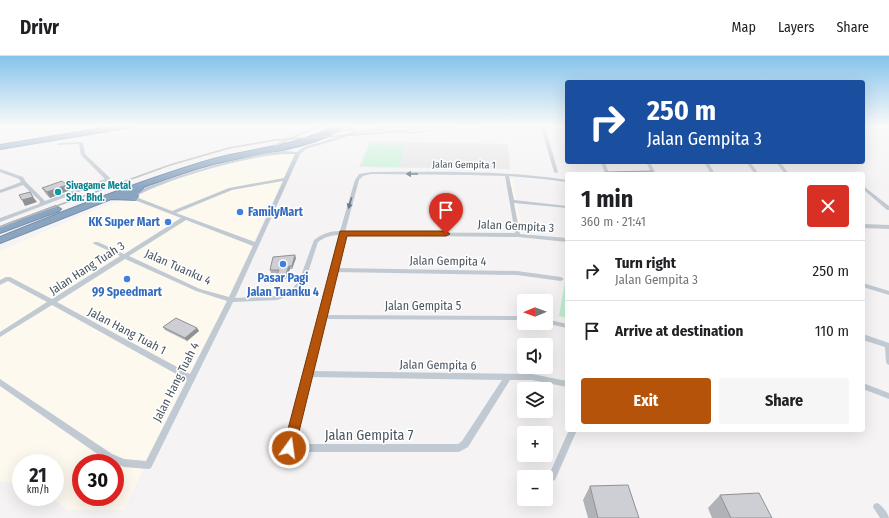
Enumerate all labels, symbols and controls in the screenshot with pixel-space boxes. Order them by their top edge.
text: Drivr [20,16,59,39]
text: Map [732,19,756,36]
text: Layers [778,19,814,36]
text: Share [836,19,869,36]
text: 250 m [647,94,716,127]
icon: right [581,96,633,148]
text: Jalan Gempita 3 [647,128,762,150]
street label: Jalan Gempita 1 [432,158,496,172]
one-way arrow [405,171,418,177]
place label: Sivagame Metal Sdn. Bhd. [66,180,131,204]
text: 1 min [581,185,633,213]
button: close [807,185,849,227]
marker: Sivagame Metal Sdn. Bhd. [53,187,63,197]
pin [429,193,463,234]
one-way arrow [347,198,353,210]
icon: arrive [435,199,457,221]
place label: FamilyMart [248,205,304,219]
marker: FamilyMart [235,207,245,217]
text: 360 m · 21:41 [581,214,646,229]
place label: KK Super Mart [88,215,161,229]
marker: KK Super Mart [163,217,173,227]
street label: Jalan Gempita 3 [477,217,555,235]
street label: Jalan Hang Tuah 3 [47,238,127,298]
street label: Jalan Tuanku 4 [143,246,214,288]
street label: Jalan Gempita 4 [409,253,487,269]
text: Turn right [615,254,676,272]
marker: Pasar Pagi Jalan Tuanku 4 [278,259,288,269]
icon: right [581,260,603,282]
text: 250 m [813,262,849,280]
place label: Pasar Pagi Jalan Tuanku 4 [246,271,319,299]
text: Jalan Gempita 3 [615,272,698,287]
marker: 99 Speedmart [122,274,132,284]
place label: 99 Speedmart [92,285,163,299]
north arrow [517,294,553,330]
map controls [517,294,553,506]
street label: Jalan Gempita 5 [385,299,462,313]
street label: Jalan Hang Tuah 1 [86,305,168,357]
icon: arrive [581,320,603,342]
text: Arrive at destination [615,322,743,340]
text: 110 m [815,322,849,340]
button: sound [517,338,553,374]
street label: Jalan Hang Tuah 4 [150,340,202,424]
street label: Jalan Gempita 6 [399,357,477,373]
button: Exit [581,378,711,424]
button: Share [719,378,849,424]
button: layers [517,382,553,418]
button: + [517,426,553,462]
position arrow [268,427,310,469]
street label: Jalan Gempita 7 [325,427,414,444]
speed limit sign: 30 [72,454,124,506]
text: 21 [29,463,47,487]
button: − [517,470,553,506]
text: km/h [27,484,49,496]

